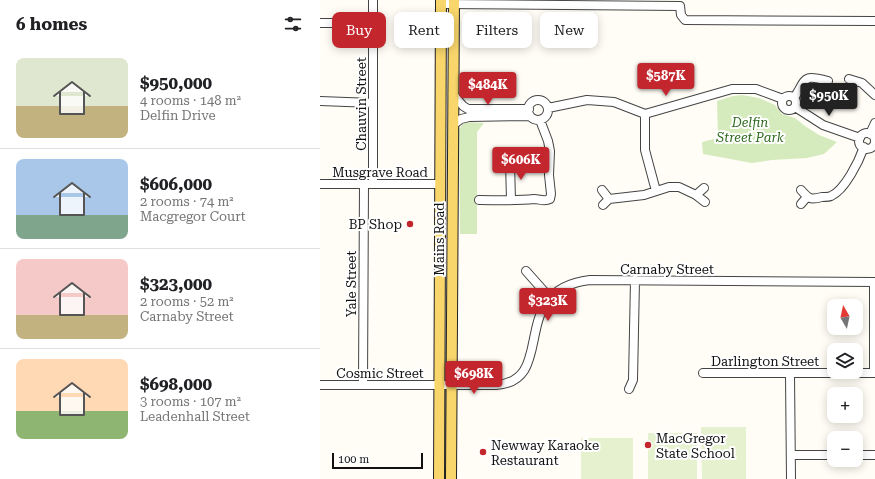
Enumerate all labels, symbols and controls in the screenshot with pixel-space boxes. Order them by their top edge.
chip: Buy [332,12,386,48]
chip: Rent [394,12,454,48]
chip: Filters [462,12,532,48]
chip: New [540,12,598,48]
icon: filters [282,13,304,35]
text: 6 homes [16,14,87,34]
street label: Chauvin Street [354,57,369,151]
pin: $587K [638,63,694,97]
text: $587K [646,68,686,83]
pin: $484K [460,72,516,106]
text: $950,000 [140,73,212,93]
icon: home [48,74,96,122]
text: $484K [468,77,508,92]
pin: $950K [801,83,857,117]
text: $950K [809,88,849,103]
text: 4 rooms · 148 m² [140,93,241,108]
text: Delfin Drive [140,108,216,123]
park label: Delfin Street Park [715,115,785,145]
pin: $606K [493,147,549,181]
text: $606K [501,152,541,167]
street label: Musgrave Road [332,165,428,180]
text: $606,000 [140,174,212,194]
icon: home [48,175,96,223]
text: 2 rooms · 74 m² [140,194,234,209]
street label: Mains Road [432,202,447,276]
text: Macgregor Court [140,209,246,224]
place label: BP Shop [349,217,402,232]
marker: BP Shop [405,219,415,229]
street label: Yale Street [344,251,359,317]
street label: Carnaby Street [620,262,714,277]
text: $323,000 [140,274,212,294]
icon: home [48,275,96,323]
pin: $323K [520,288,576,322]
text: $323K [528,293,568,308]
text: 2 rooms · 52 m² [140,294,234,309]
north arrow [827,299,863,335]
map controls [827,299,863,467]
text: Carnaby Street [140,309,234,324]
button: layers [827,343,863,379]
street label: Darlington Street [711,354,819,369]
pin: $698K [446,361,502,395]
street label: Cosmic Street [336,366,424,381]
text: $698K [454,366,494,381]
text: $698,000 [140,374,212,394]
icon: home [48,375,96,423]
button: + [827,387,863,423]
text: 3 rooms · 107 m² [140,394,241,409]
text: Leadenhall Street [140,409,250,424]
place label: MacGregor State School [656,431,735,461]
button: − [827,431,863,467]
place label: Newway Karaoke Restaurant [491,438,599,468]
marker: MacGregor State School [643,440,653,450]
marker: Newway Karaoke Restaurant [478,447,488,457]
scale bar [332,451,423,470]
text: 100 m [338,453,369,466]

